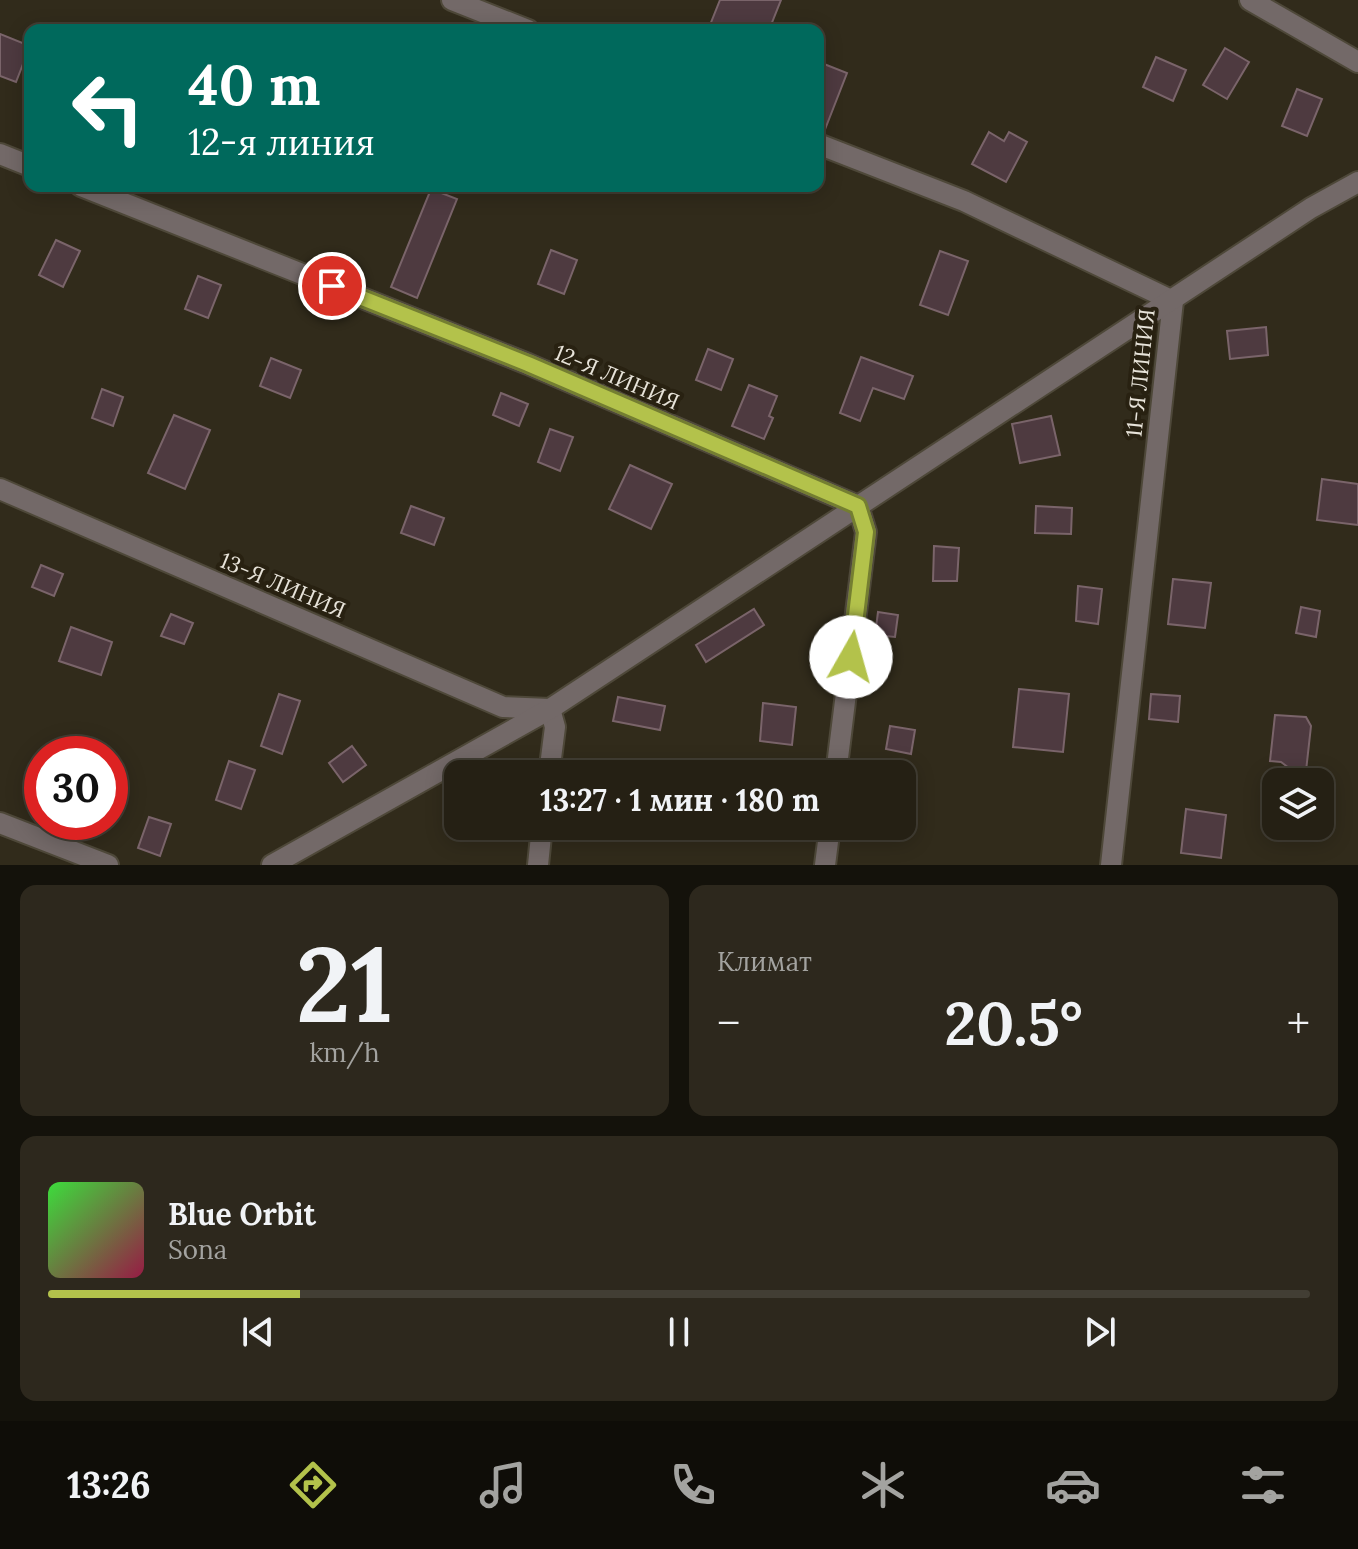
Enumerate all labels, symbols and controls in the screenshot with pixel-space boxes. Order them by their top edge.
text: 40 m [188,49,321,120]
icon: left [56,56,160,160]
text: 12-я линия [188,119,375,165]
pin [298,252,366,320]
icon: arrive [310,264,354,308]
street label: 11-Я ЛИНИЯ [1119,307,1161,439]
street label: 12-Я ЛИНИЯ [550,338,684,416]
street label: 13-Я ЛИНИЯ [216,546,350,624]
position arrow [809,615,893,699]
speed limit sign: 30 [24,736,128,840]
map controls [1262,768,1334,840]
button: layers [1262,768,1334,840]
text: 13:27 · 1 мин · 180 m [540,781,820,819]
text: 21 [296,917,393,1050]
text: Климат [717,945,812,978]
text: 20.5° [944,985,1083,1061]
text: − [717,995,740,1051]
text: + [1287,995,1310,1051]
text: km/h [309,1036,380,1069]
text: Blue Orbit [168,1195,316,1233]
text: Sona [168,1233,227,1266]
icon: previous [236,1310,280,1354]
icon: pause [657,1310,701,1354]
icon: next [1078,1310,1122,1354]
icon: directions [285,1457,341,1513]
icon: music [475,1457,531,1513]
icon: phone [665,1457,721,1513]
icon: climate [855,1457,911,1513]
icon: car [1045,1457,1101,1513]
icon: filters [1235,1457,1291,1513]
text: 13:26 [67,1462,151,1508]

